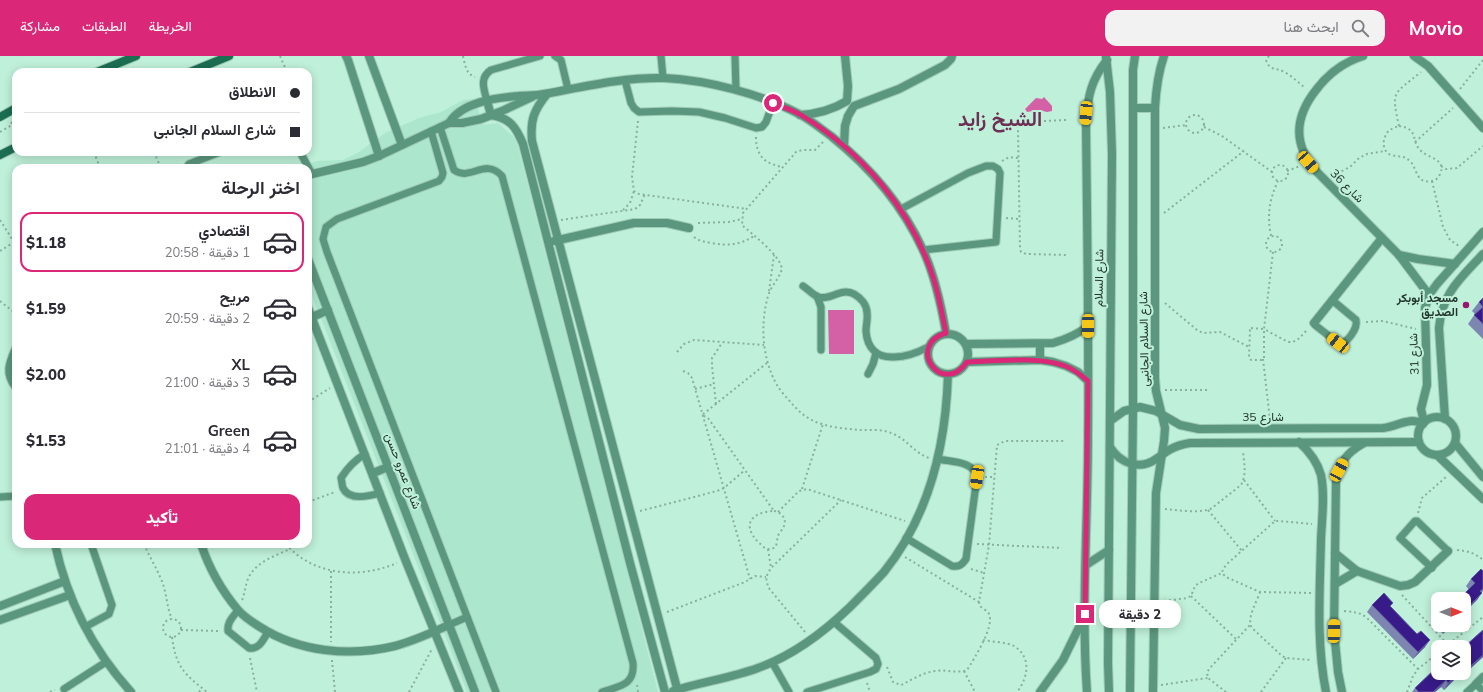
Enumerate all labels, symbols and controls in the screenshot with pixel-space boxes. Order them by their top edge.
search box [1105,10,1385,46]
text: Movio [1409,16,1463,40]
text: مشاركة [20,17,60,35]
text: الطبقات [82,17,126,35]
text: الخريطة [148,17,192,35]
text: ابحث هنا [1283,17,1339,36]
icon: search [1349,17,1371,39]
text: الانطلاق [229,82,276,101]
route start [764,94,782,112]
car [1079,101,1093,125]
district label: الشيخ زايد [958,106,1042,133]
text: شارع السلام الجانبى [154,120,276,139]
car [1296,149,1320,175]
street label: شارع 36 [1326,166,1367,207]
text: اختر الرحلة [221,176,300,199]
text: اقتصادي [198,221,250,240]
icon: car [262,224,298,260]
text: $1.18 [26,233,66,252]
text: 1 دقيقة · 20:58 [165,244,250,260]
street label: شارع السلام [1090,249,1109,307]
text: مريح [220,287,250,306]
icon: car [262,290,298,326]
place label: مسجد أبوبكر الصديق [1396,290,1458,319]
street label: شارع السلام الجانبى [1135,291,1154,387]
text: $1.59 [26,299,66,318]
marker: مسجد أبوبكر الصديق [1461,300,1471,310]
text: 2 دقيقة · 20:59 [165,310,250,326]
car [1082,314,1094,338]
car [1325,331,1351,355]
street label: شارع 31 [1405,333,1424,375]
text: XL [232,355,250,374]
icon: car [262,356,298,392]
text: $2.00 [26,365,66,384]
text: 3 دقيقة · 21:00 [165,374,250,390]
street label: شارع 35 [1242,409,1284,426]
text: Green [208,421,250,440]
icon: car [262,422,298,458]
text: $1.53 [26,431,66,450]
street label: شارع عمرو حسن [380,431,425,512]
text: 4 دقيقة · 21:01 [165,440,250,456]
car [1328,457,1350,483]
car [969,464,985,490]
button: تأكيد [24,494,300,540]
north arrow [1431,592,1471,632]
map controls [1431,592,1471,680]
callout: 2 دقيقة [1099,600,1181,628]
route end [1076,605,1094,623]
text: 2 دقيقة [1119,606,1161,622]
car [1328,619,1340,643]
button: layers [1431,640,1471,680]

